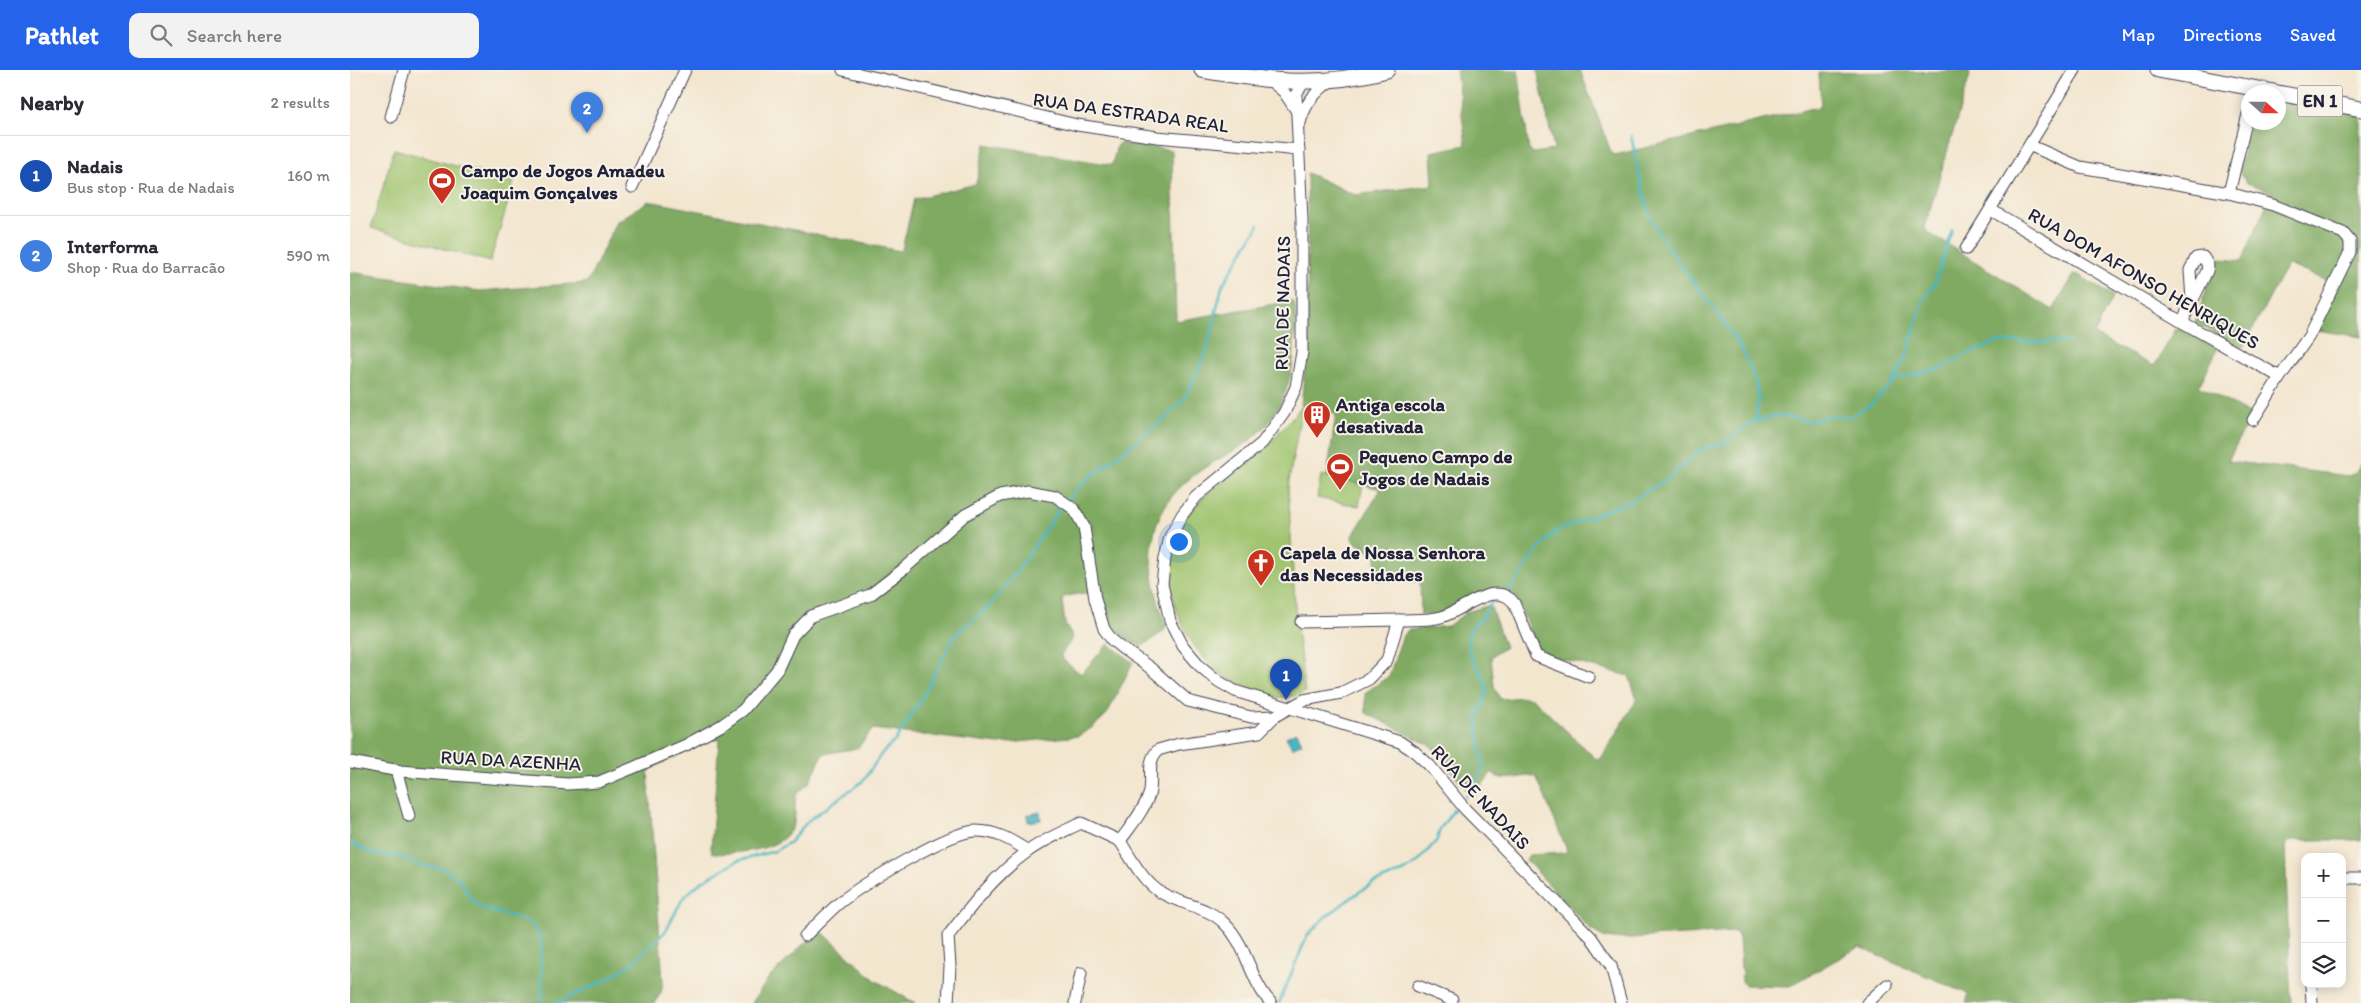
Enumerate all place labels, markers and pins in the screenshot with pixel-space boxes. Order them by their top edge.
pin: 2 [571,92,603,133]
place label: Campo de Jogos Amadeu Joaquim Gonçalves [460,159,665,204]
sports icon: Campo de Jogos Amadeu Joaquim Gonçalves [427,166,457,205]
place label: Antiga escola desativada [1335,393,1446,438]
building icon: Antiga escola desativada [1302,400,1332,439]
place label: Pequeno Campo de Jogos de Nadais [1358,445,1513,490]
sports icon: Pequeno Campo de Jogos de Nadais [1325,452,1355,491]
place label: Capela de Nossa Senhora das Necessidades [1280,541,1485,586]
church icon: Capela de Nossa Senhora das Necessidades [1246,548,1276,587]
pin: 1 [1270,659,1302,700]

